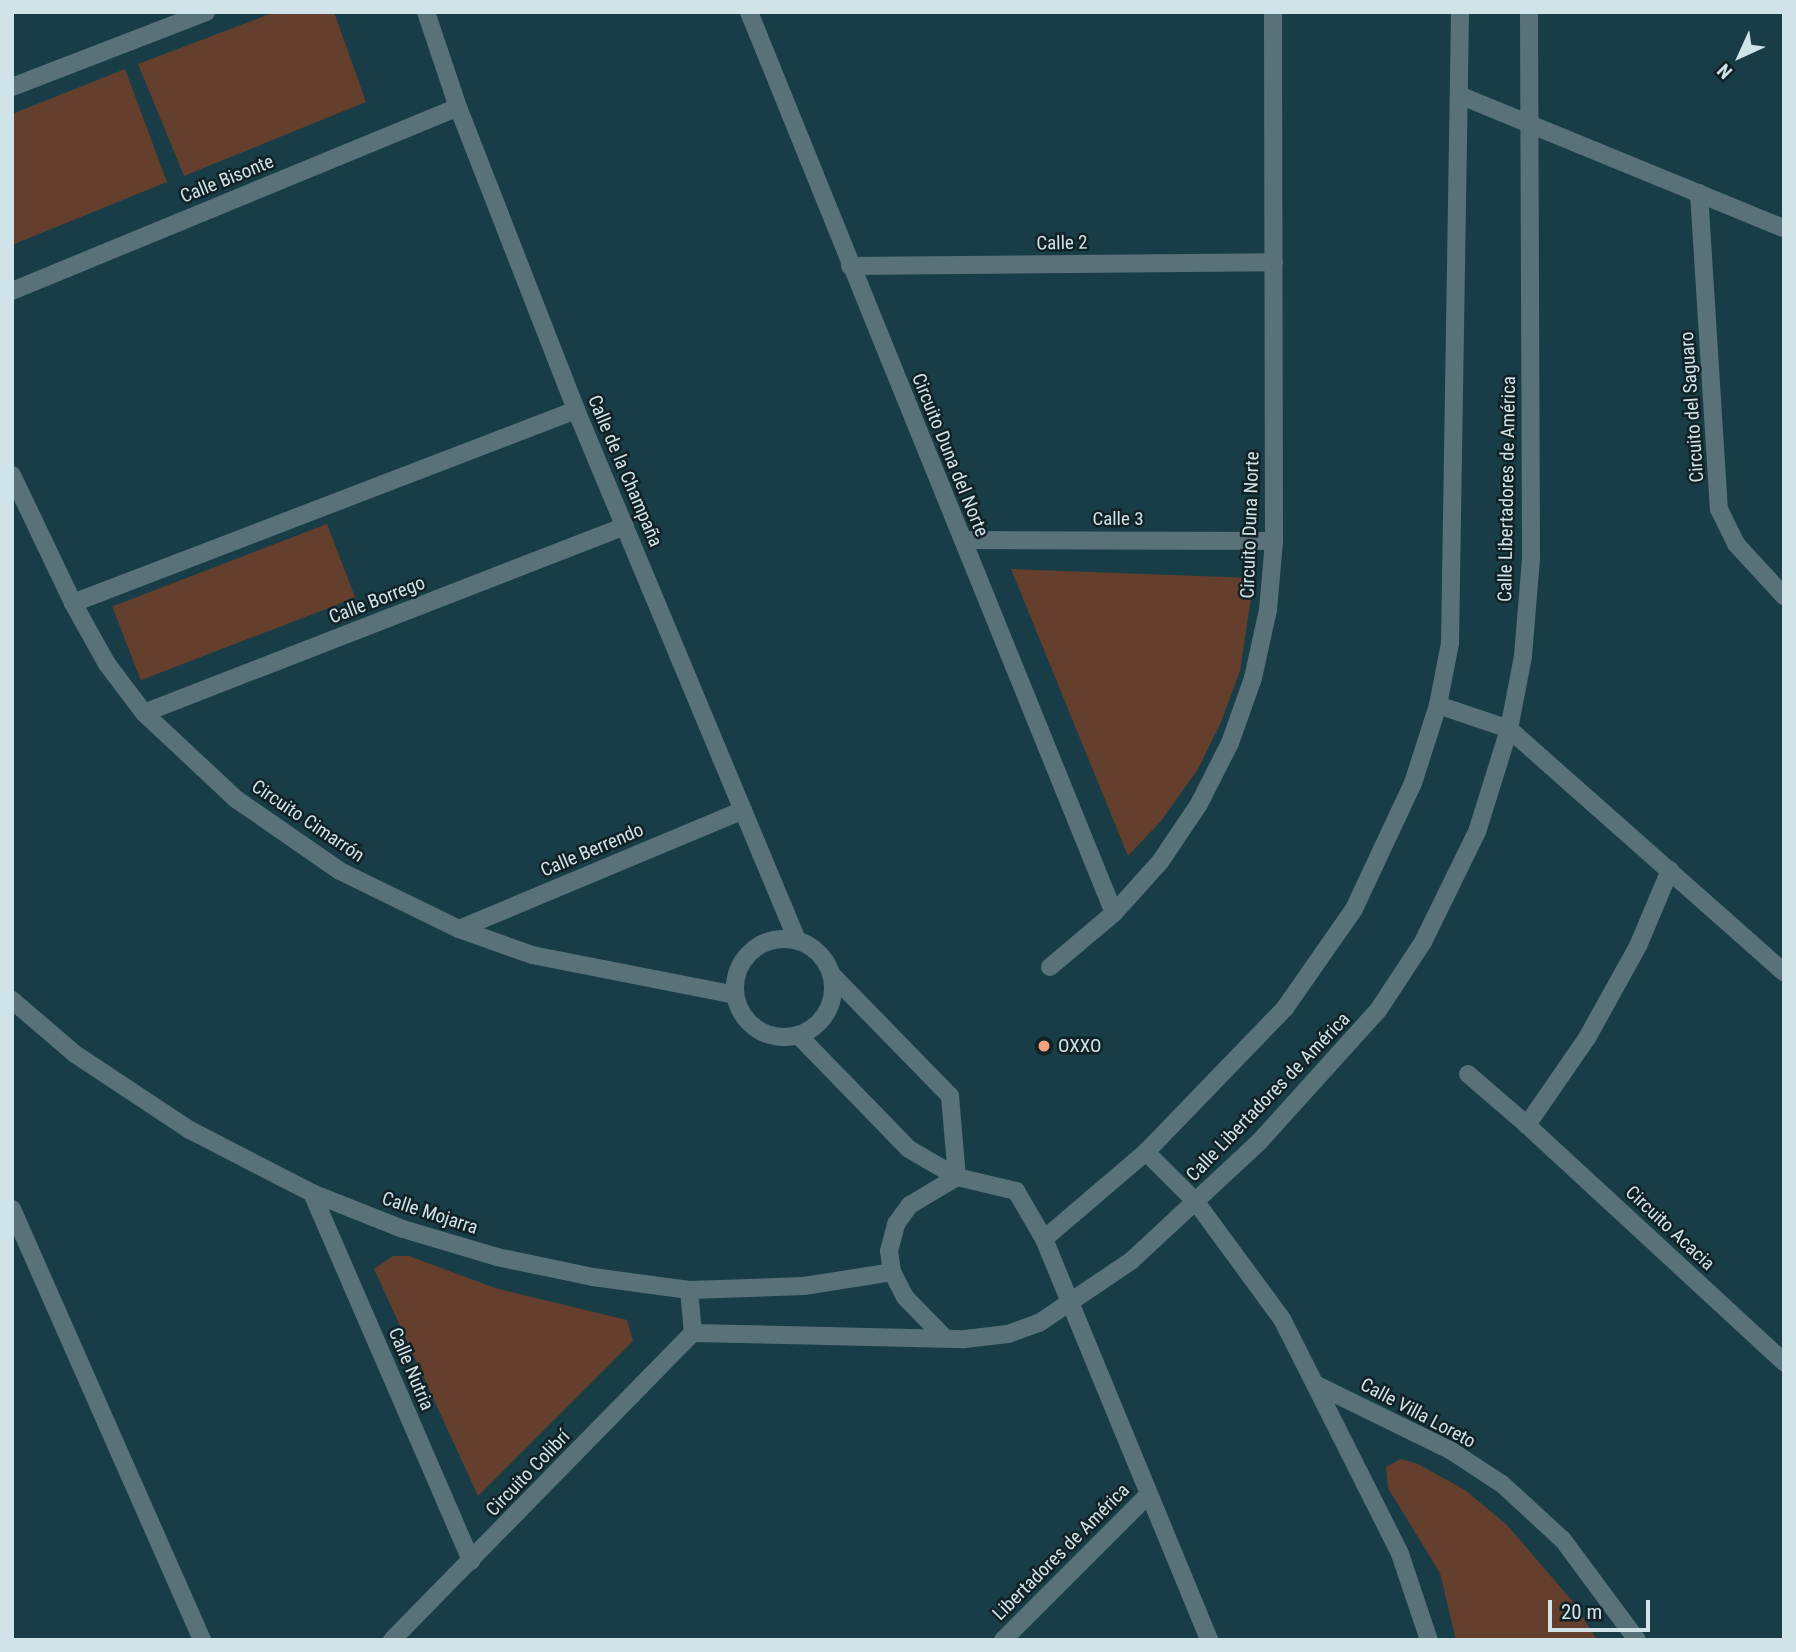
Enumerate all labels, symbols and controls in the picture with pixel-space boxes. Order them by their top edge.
north arrow [1705,21,1775,91]
text: N [1713,59,1737,83]
street label: Calle Bisonte [177,150,277,208]
street label: Calle 2 [1036,231,1088,255]
street label: Circuito del Saguaro [1675,331,1709,483]
street label: Circuito Duna del Norte [907,370,993,540]
street label: Calle Libertadores de América [1494,376,1520,602]
street label: Calle de la Champaña [583,392,667,550]
street label: Circuito Duna Norte [1236,451,1264,599]
street label: Calle 3 [1092,508,1144,530]
street label: Calle Borrego [326,571,428,629]
street label: Circuito Cimarrón [247,775,369,867]
street label: Calle Berrendo [537,818,647,882]
street label: Calle Libertadores de América [1181,1008,1355,1186]
place label: OXXO [1058,1035,1101,1057]
marker: OXXO [1036,1038,1052,1054]
street label: Circuito Acacia [1621,1181,1719,1275]
street label: Calle Mojarra [379,1187,481,1239]
street label: Calle Nutria [383,1324,439,1414]
street label: Calle Villa Loreto [1357,1373,1479,1453]
street label: Circuito Colibrí [481,1425,575,1521]
street label: Libertadores de América [988,1479,1134,1625]
scale bar [1551,1586,1652,1630]
text: 20 m [1561,1600,1602,1624]

